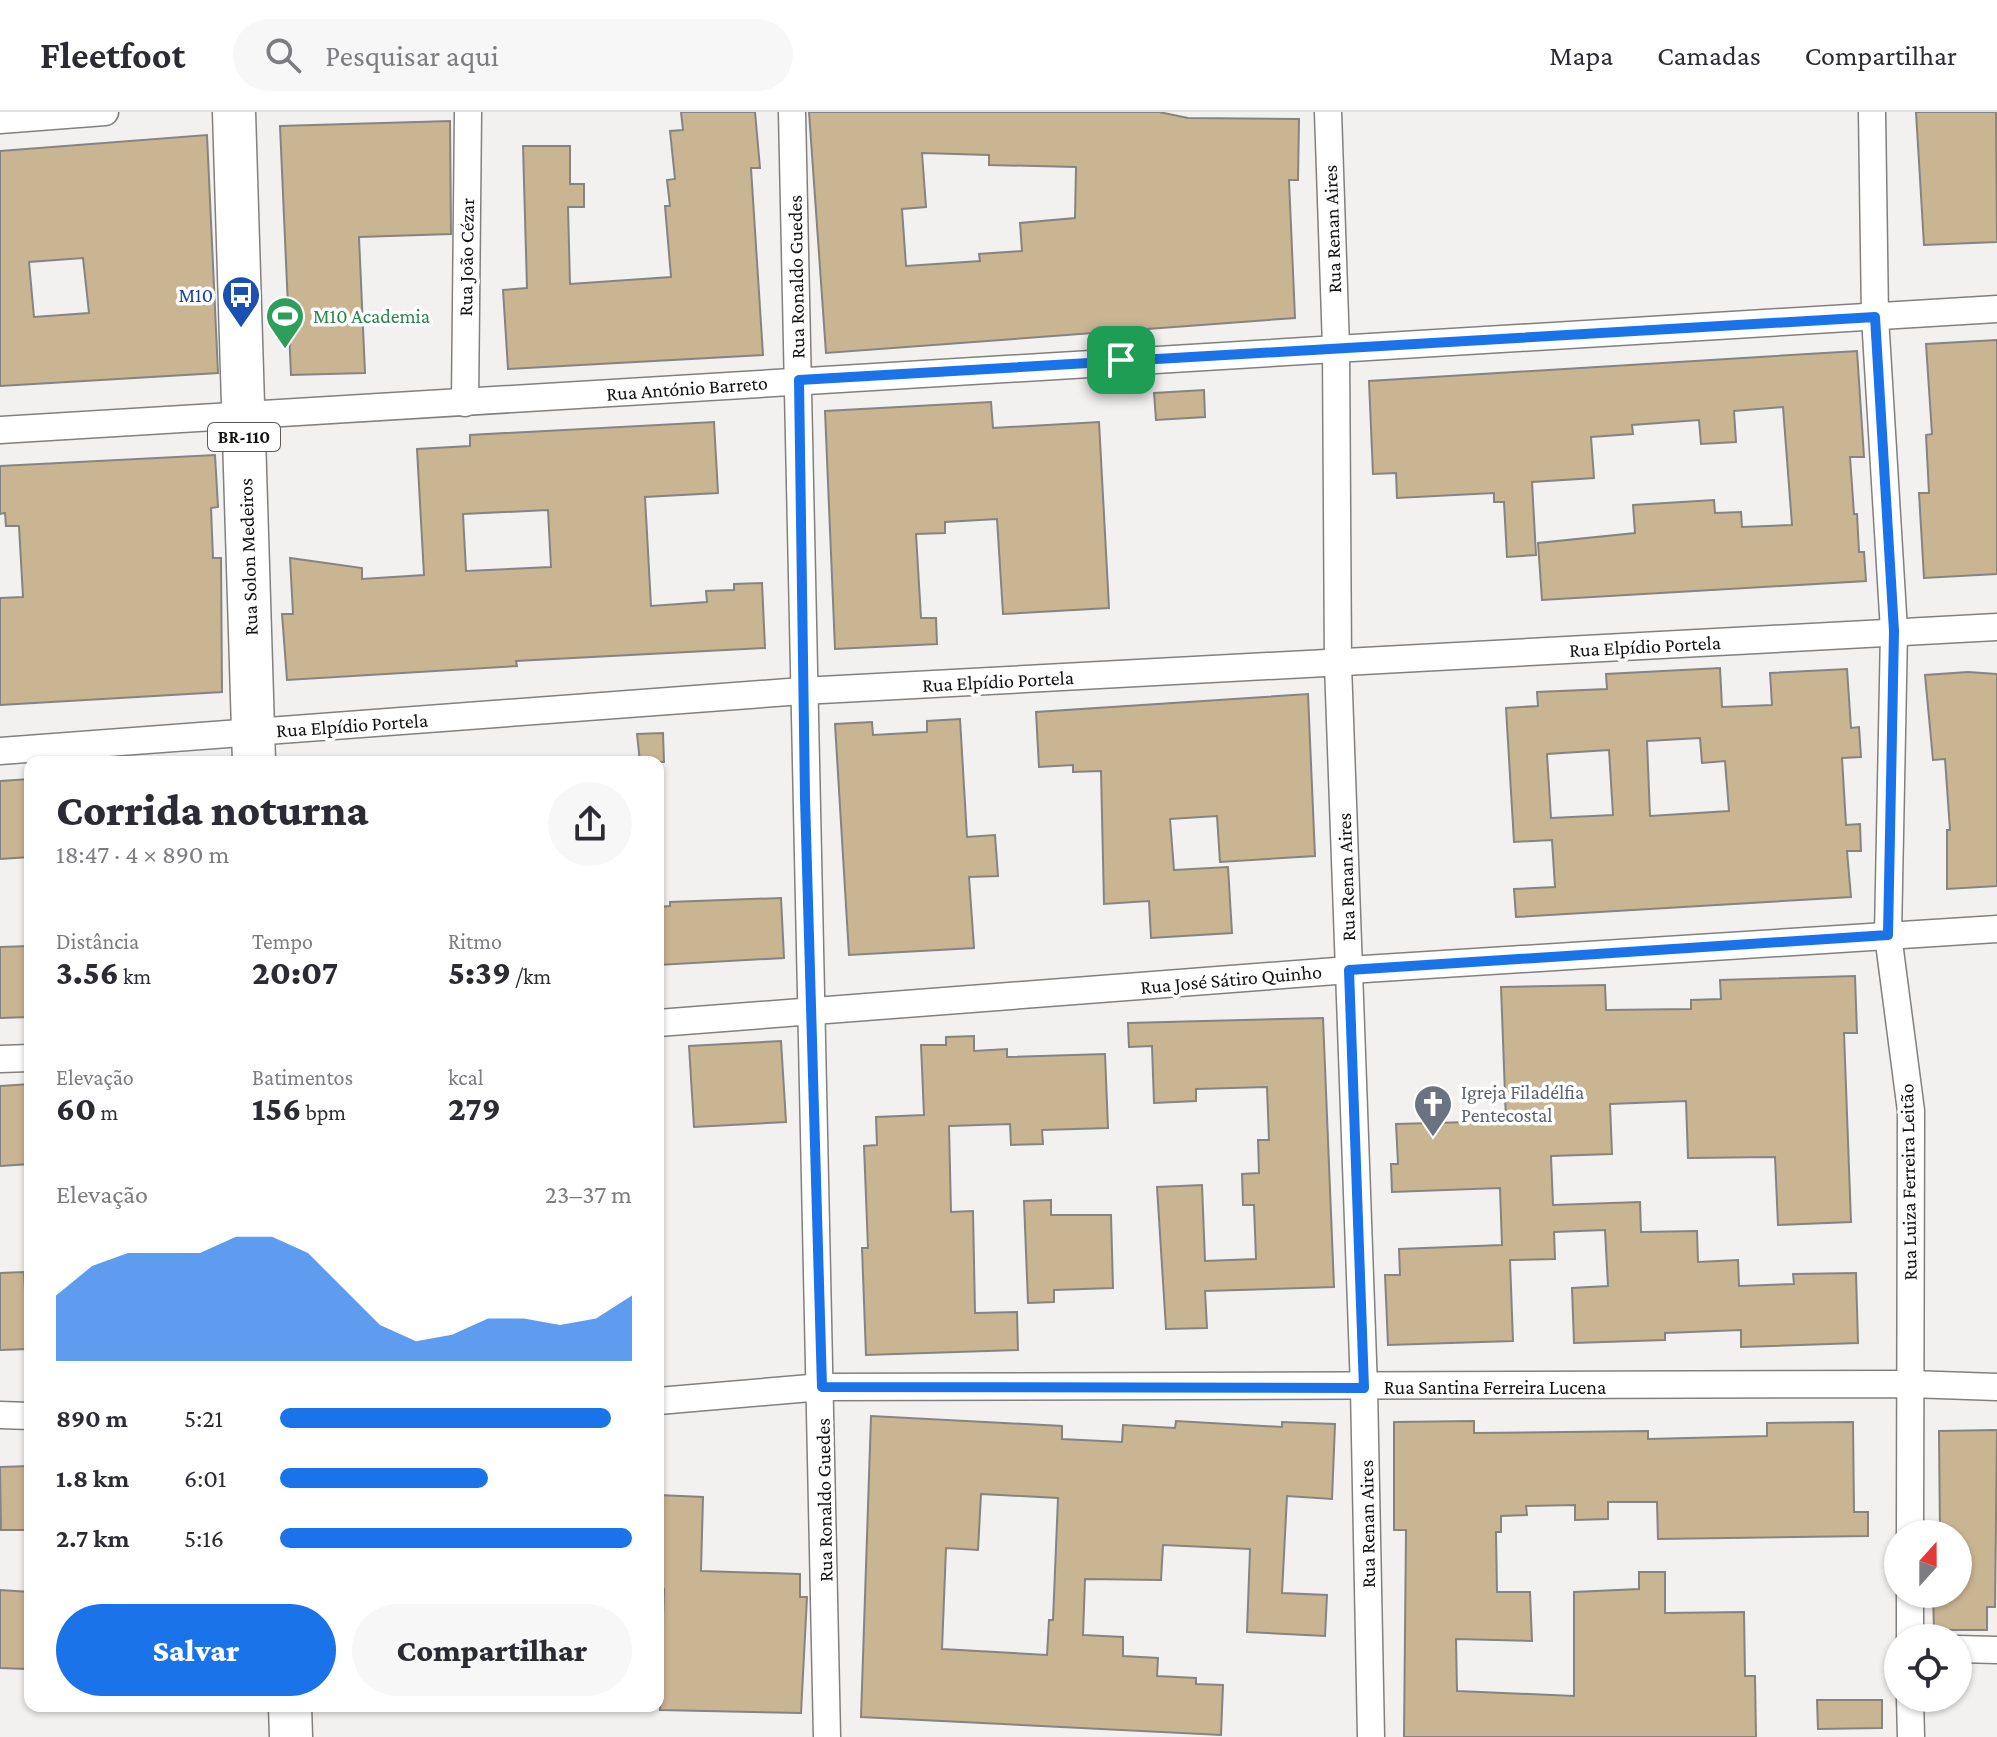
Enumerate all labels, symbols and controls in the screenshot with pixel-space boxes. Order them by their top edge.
search box [233,19,793,91]
icon: search [261,33,305,77]
text: Fleetfoot [40,34,185,76]
text: Pesquisar aqui [325,39,499,72]
text: Mapa [1549,40,1613,71]
text: Camadas [1657,40,1761,71]
text: Compartilhar [1805,40,1957,71]
street label: Rua Renan Aires [1319,164,1345,294]
street label: Rua Ronaldo Guedes [784,195,808,359]
street label: Rua João Cézar [454,198,479,316]
bus stop icon: M10 [220,274,262,329]
place label: M10 [178,284,213,306]
sports icon: M10 Academia [264,295,306,350]
place label: M10 Academia [313,305,430,327]
pin [1087,326,1155,394]
icon: arrive [1099,338,1143,382]
street label: Rua António Barreto [606,371,769,405]
road number: BR-110 [208,423,280,451]
street label: Rua Solon Medeiros [234,478,262,636]
street label: Rua Elpídio Portela [1568,631,1722,662]
street label: Rua Elpídio Portela [921,666,1075,697]
street label: Rua Elpídio Portela [275,709,429,742]
button: share [548,782,632,866]
text: Corrida noturna [56,786,369,834]
street label: Rua Renan Aires [1333,812,1359,942]
text: 18:47 · 4 × 890 m [56,840,229,869]
text: Distância [56,929,139,954]
text: Tempo [252,929,313,954]
text: Ritmo [448,929,502,954]
text: 3.56 [56,954,119,991]
text: 20:07 [252,954,338,991]
text: 5:39 [448,954,511,991]
street label: Rua José Sátiro Quinho [1139,960,1323,999]
text: km [119,964,151,989]
text: /km [511,964,551,989]
text: Elevação [56,1065,134,1090]
text: Batimentos [252,1065,353,1090]
text: kcal [448,1065,483,1090]
place label: Igreja Filadélfia Pentecostal [1461,1081,1584,1126]
church icon: Igreja Filadélfia Pentecostal [1412,1083,1454,1138]
street label: Rua Luiza Ferreira Leitão [1895,1083,1921,1281]
text: 60 [56,1090,96,1127]
text: 156 [252,1090,301,1127]
text: 279 [448,1090,501,1127]
text: m [96,1100,118,1125]
text: bpm [301,1100,346,1125]
text: Elevação [56,1180,148,1209]
text: 23–37 m [545,1180,632,1209]
street label: Rua Santina Ferreira Lucena [1384,1376,1606,1398]
text: 890 m [56,1404,128,1433]
text: 5:21 [184,1404,223,1433]
street label: Rua Ronaldo Guedes [812,1418,836,1582]
street label: Rua Renan Aires [1355,1459,1379,1588]
text: 1.8 km [56,1464,129,1493]
text: 6:01 [184,1464,226,1493]
north arrow [1884,1520,1972,1608]
map controls [1884,1520,1972,1712]
text: 2.7 km [56,1524,129,1553]
text: 5:16 [184,1524,224,1553]
button: Salvar [56,1604,336,1696]
button: Compartilhar [352,1604,632,1696]
button: locate [1884,1624,1972,1712]

